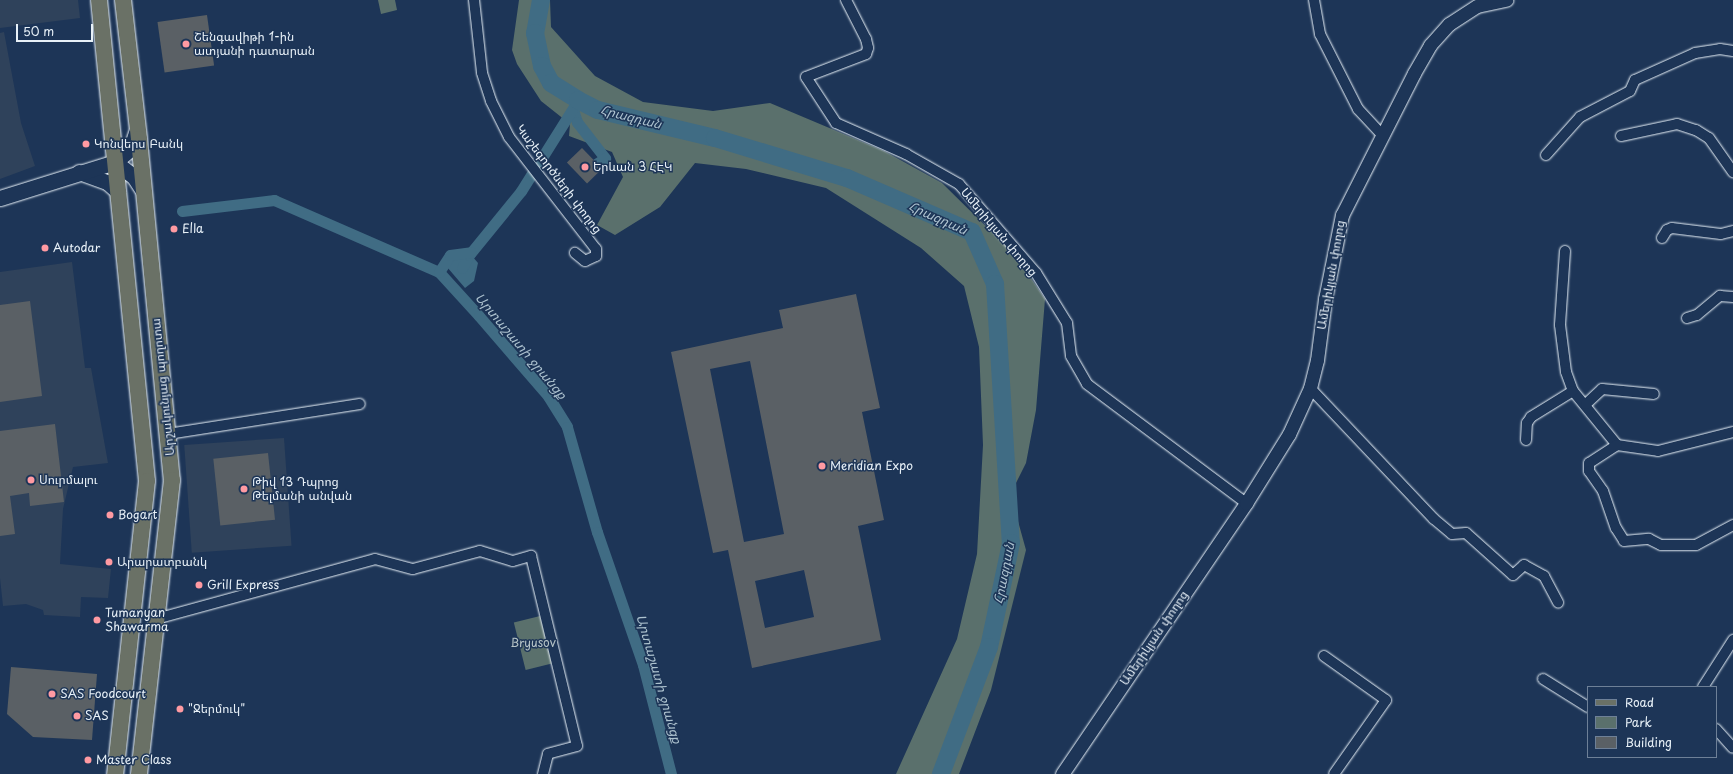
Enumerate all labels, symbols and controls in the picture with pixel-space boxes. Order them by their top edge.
scale bar [18,16,95,42]
text: 50 m [23,22,54,40]
place label: Շենգավիթի 1-ին ատյանի դատարան [194,30,315,58]
marker: Շենգավիթի 1-ին ատյանի դատարան [181,39,191,49]
water label: Հրազդան [599,102,663,132]
street label: Կաշեգործների փողոց [513,122,605,236]
place label: Կոնվերս Բանկ [94,137,183,151]
marker: Կոնվերս Բանկ [81,139,91,149]
place label: Երևան 3 ՀԷԿ [593,160,673,174]
marker: Երևան 3 ՀԷԿ [580,162,590,172]
street label: Ամերիկյան փողոց [958,185,1040,279]
water label: Հրազդան [906,198,970,238]
street label: Ամերիկյան փողոց [1314,219,1348,331]
place label: Ella [182,222,204,236]
marker: Ella [169,224,179,234]
place label: Autodar [53,241,100,255]
marker: Autodar [40,243,50,253]
water label: Արտաշատի ջրանցք [472,290,570,402]
street label: Արշակունյաց պողոտա [149,318,177,456]
place label: Meridian Expo [830,459,912,473]
marker: Meridian Expo [817,461,827,471]
place label: Սուրմալու [39,473,98,487]
marker: Սուրմալու [26,475,36,485]
place label: Թիվ 13 Դպրոց Թելմանի անվան [252,475,352,503]
marker: Թիվ 13 Դպրոց Թելմանի անվան [239,484,249,494]
place label: Bogart [118,508,157,522]
marker: Bogart [105,510,115,520]
water label: Հրազդան [990,541,1018,605]
place label: Արարատբանկ [117,555,207,569]
marker: Արարատբանկ [104,557,114,567]
place label: Grill Express [207,578,280,592]
marker: Grill Express [194,580,204,590]
street label: Ամերիկյան փողոց [1117,588,1191,688]
place label: Tumanyan Shawarma [105,606,169,634]
water label: Արտաշատի ջրանցք [633,613,685,745]
marker: Tumanyan Shawarma [92,615,102,625]
park label: Bryusov [510,636,556,650]
legend [1587,686,1717,758]
place label: SAS Foodcourt [60,687,145,701]
marker: SAS Foodcourt [47,689,57,699]
text: Road [1625,693,1654,711]
place label: "Ջերմուկ" [188,702,245,716]
marker: "Ջերմուկ" [175,704,185,714]
place label: SAS [85,709,109,723]
marker: SAS [72,711,82,721]
text: Park [1625,713,1652,731]
text: Building [1625,733,1672,751]
place label: Master Class [96,753,172,767]
marker: Master Class [83,755,93,765]

